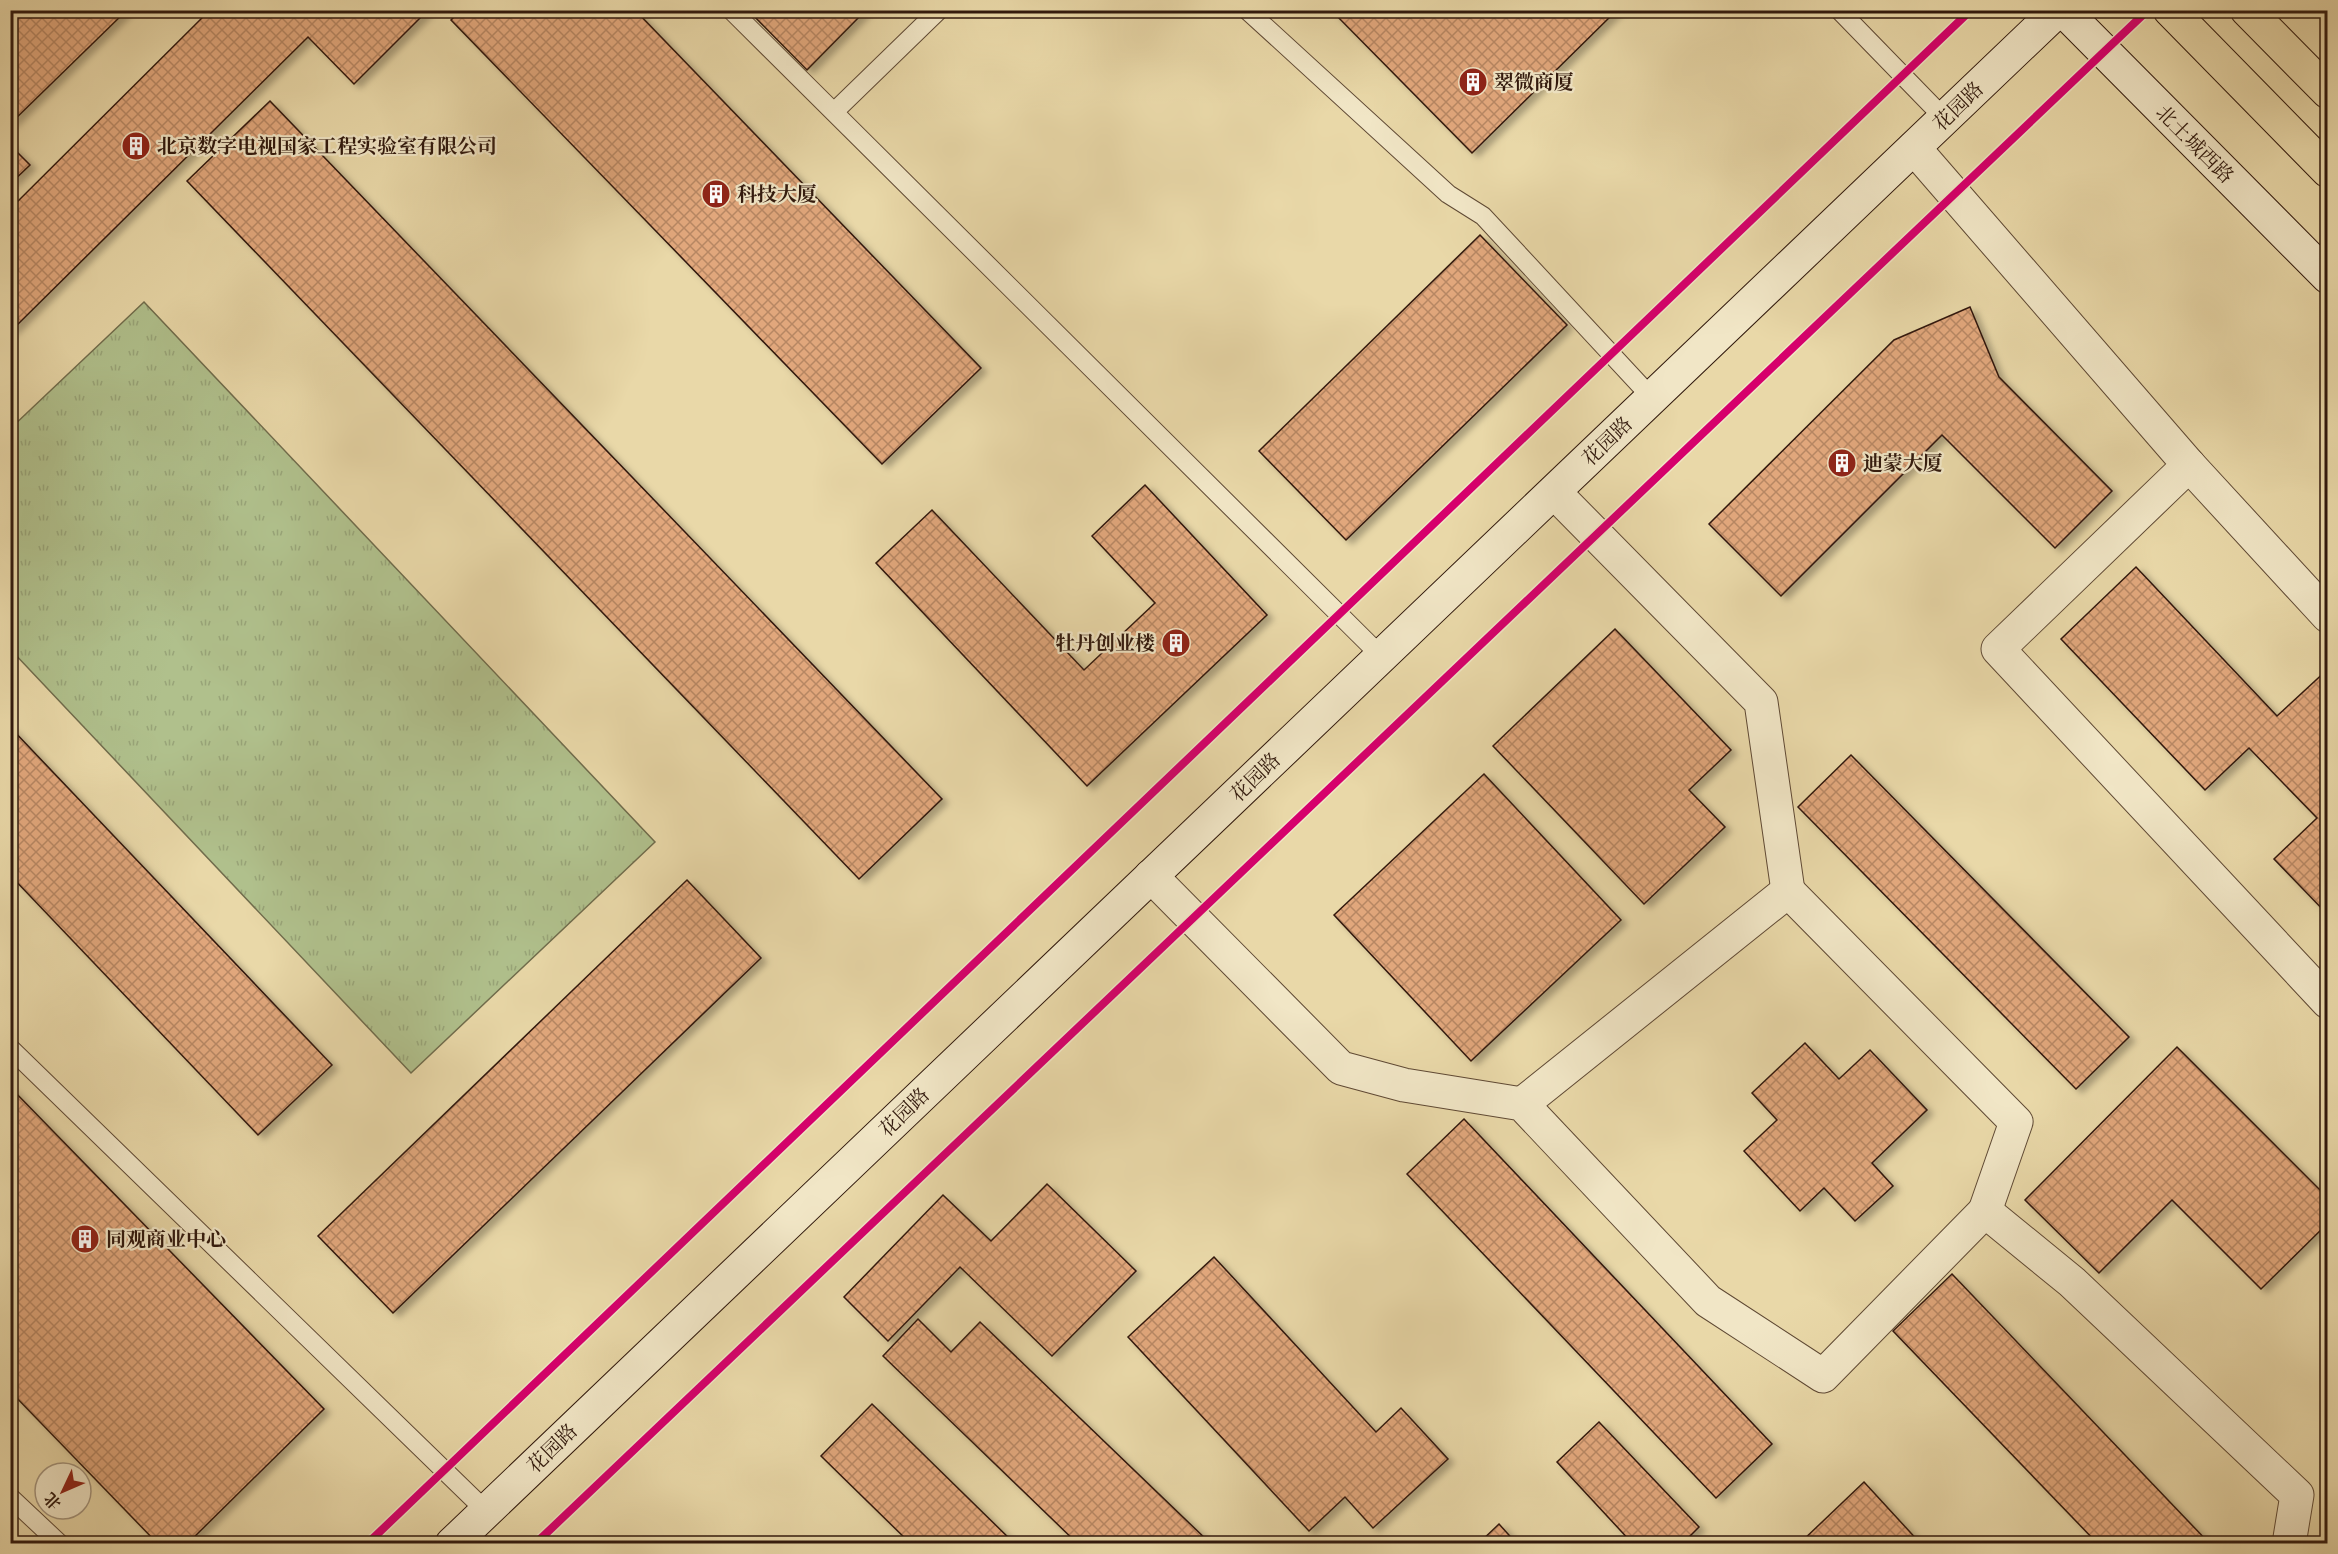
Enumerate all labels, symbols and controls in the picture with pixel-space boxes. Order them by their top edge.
building icon: 翠微商厦 [1457,66,1489,98]
place label: 翠微商厦 [1494,71,1574,96]
street label: 花园路 [1929,77,1989,137]
street label: 北土城西路 [2150,101,2238,189]
building icon: 北京数字电视国家工程实验室有限公司 [120,130,152,162]
place label: 北京数字电视国家工程实验室有限公司 [157,135,497,160]
building icon: 科技大厦 [700,178,732,210]
place label: 科技大厦 [737,183,817,208]
street label: 花园路 [1578,412,1638,472]
building icon: 迪蒙大厦 [1826,447,1858,479]
place label: 迪蒙大厦 [1863,452,1943,477]
building icon: 牡丹创业楼 [1160,627,1192,659]
place label: 牡丹创业楼 [1055,632,1155,657]
street label: 花园路 [1226,748,1286,808]
street label: 花园路 [875,1083,935,1143]
building icon: 同观商业中心 [69,1223,101,1255]
place label: 同观商业中心 [106,1228,226,1253]
street label: 花园路 [523,1419,583,1479]
north arrow [33,1461,93,1521]
text: 北 [40,1488,66,1513]

